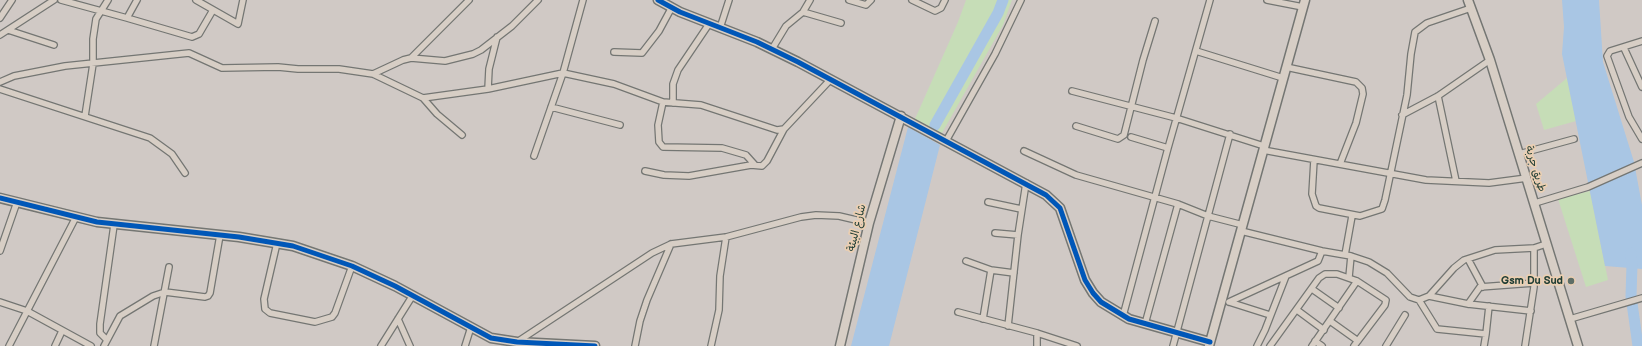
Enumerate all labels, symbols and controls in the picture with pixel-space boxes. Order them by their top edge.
street label: طريق جربة [1522,144,1548,194]
street label: شارع البيئة [845,203,869,253]
place label: Gsm Du Sud [1501,274,1563,288]
marker: Gsm Du Sud [1566,276,1576,286]

